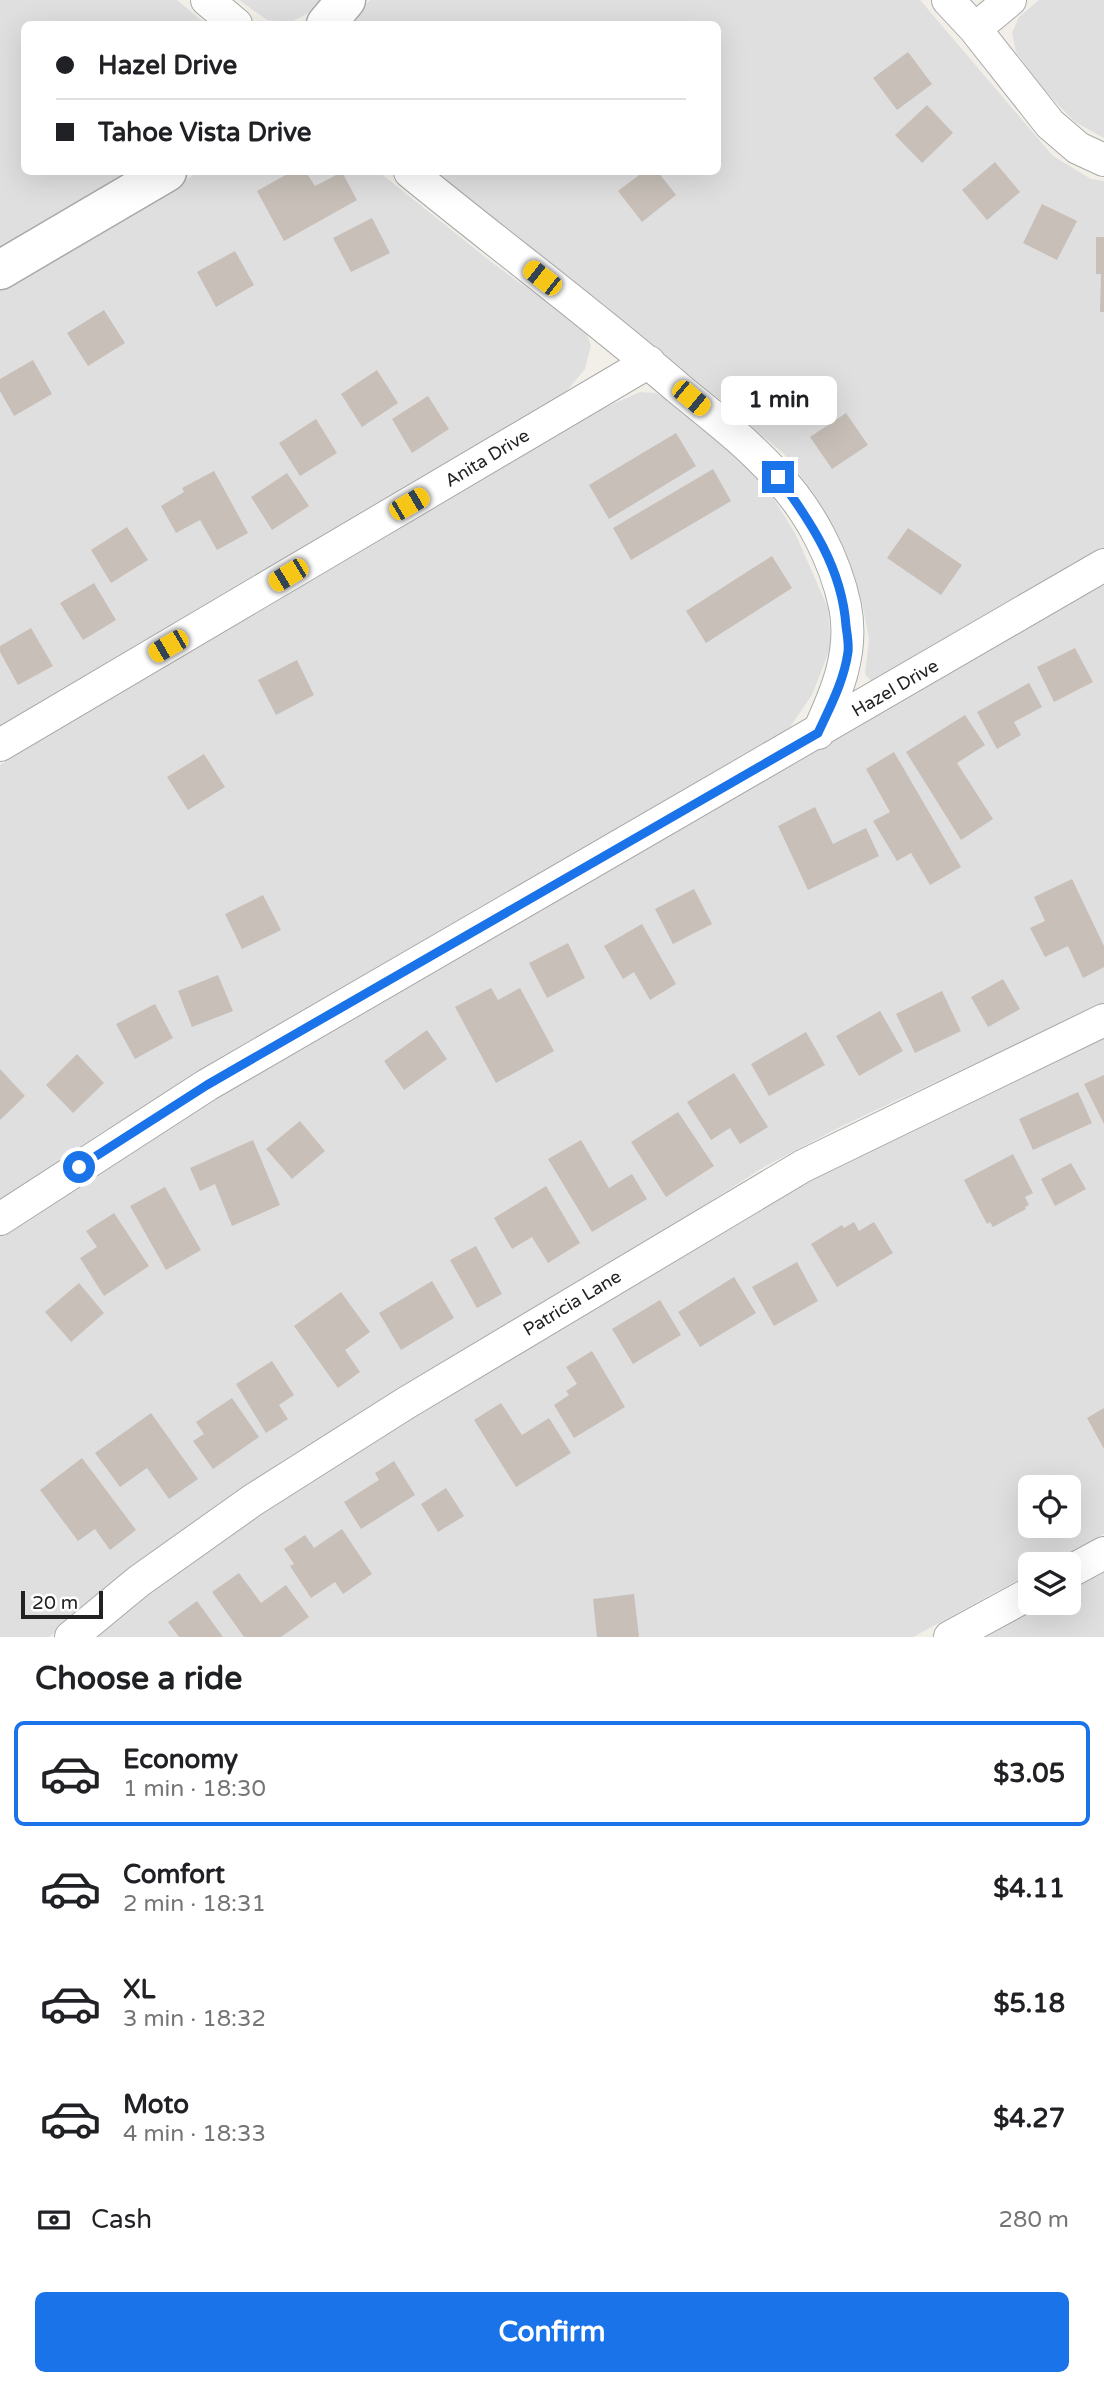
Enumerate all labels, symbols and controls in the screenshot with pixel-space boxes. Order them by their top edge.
text: Hazel Drive [98,50,237,81]
text: Tahoe Vista Drive [98,117,311,148]
car [519,257,566,299]
car [669,376,714,420]
callout: 1 min [720,376,836,424]
text: 1 min [748,386,810,414]
street label: Anita Drive [441,424,533,492]
route end [762,461,794,493]
car [386,484,433,524]
car [265,555,312,595]
car [145,626,192,666]
street label: Hazel Drive [848,654,942,722]
route start [63,1151,95,1183]
street label: Patricia Lane [519,1265,625,1341]
map controls [1018,1475,1081,1615]
button: locate [1018,1475,1081,1538]
button: layers [1018,1552,1081,1615]
scale bar [21,1588,103,1620]
text: 20 m [32,1592,78,1614]
text: Choose a ride [35,1660,242,1698]
icon: car [39,1742,102,1805]
text: Economy [123,1744,238,1775]
text: $3.05 [993,1758,1065,1789]
text: 1 min · 18:30 [123,1775,266,1803]
icon: car [39,1857,102,1920]
text: Comfort [123,1859,225,1890]
text: $4.11 [993,1873,1065,1904]
text: 2 min · 18:31 [123,1890,266,1918]
icon: car [39,1972,102,2035]
text: XL [123,1974,155,2005]
text: $5.18 [993,1988,1065,2019]
text: 3 min · 18:32 [123,2005,266,2033]
icon: car [39,2087,102,2150]
text: Moto [123,2089,189,2120]
text: $4.27 [993,2103,1065,2134]
text: 4 min · 18:33 [123,2120,266,2148]
icon: cash [35,2201,73,2239]
text: Cash [91,2204,152,2235]
text: 280 m [999,2206,1069,2234]
button: Confirm [35,2292,1069,2372]

